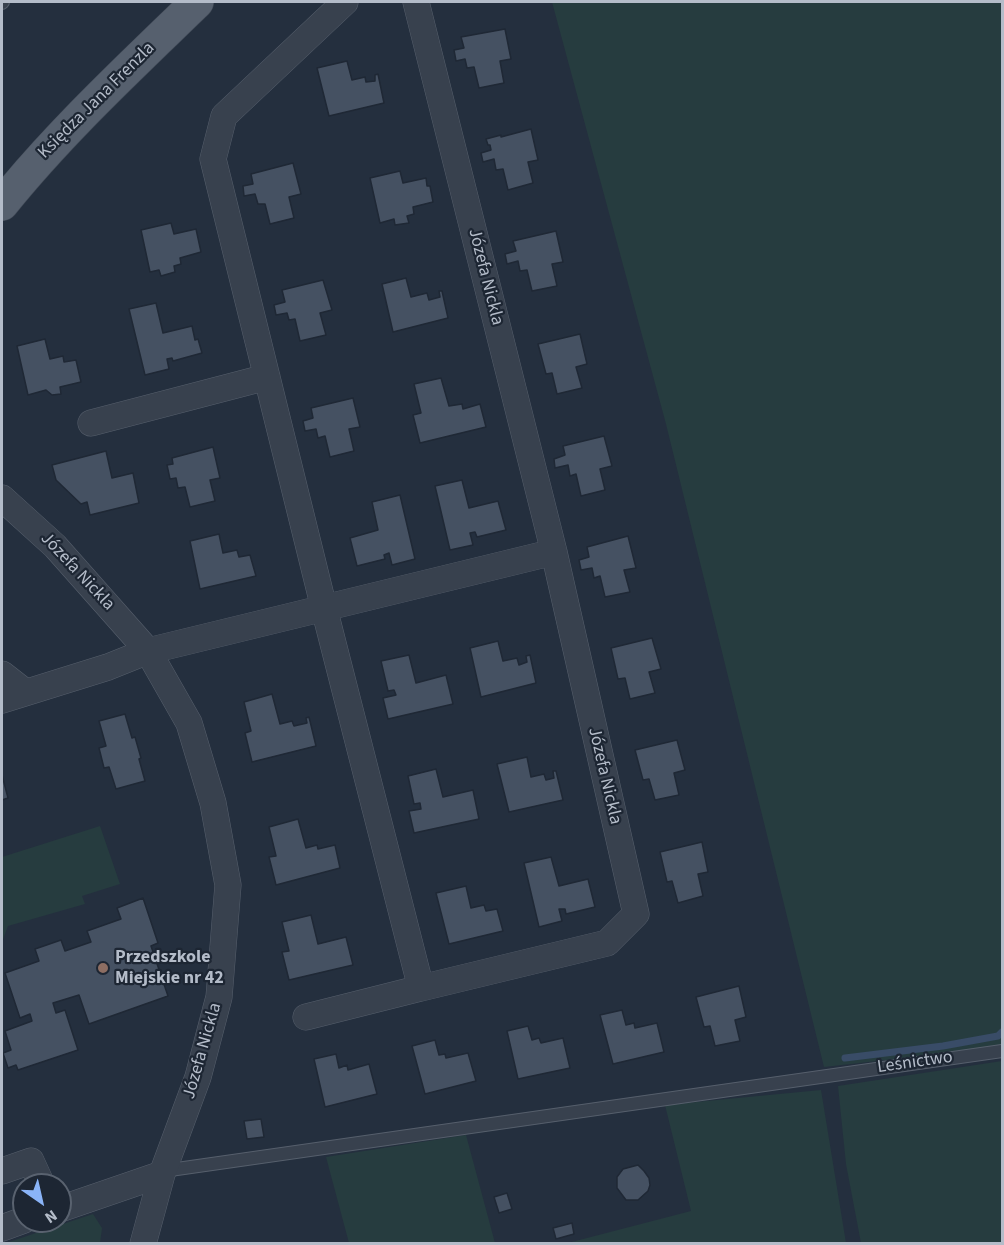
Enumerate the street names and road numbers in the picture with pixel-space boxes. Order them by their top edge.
street label: Księdza Jana Frenzla [34,38,160,164]
street label: Józefa Nickla [463,226,507,328]
street label: Józefa Nickla [35,528,119,616]
street label: Józefa Nickla [582,725,626,827]
street label: Józefa Nickla [179,1000,227,1102]
street label: Leśnictwo [876,1047,954,1079]

